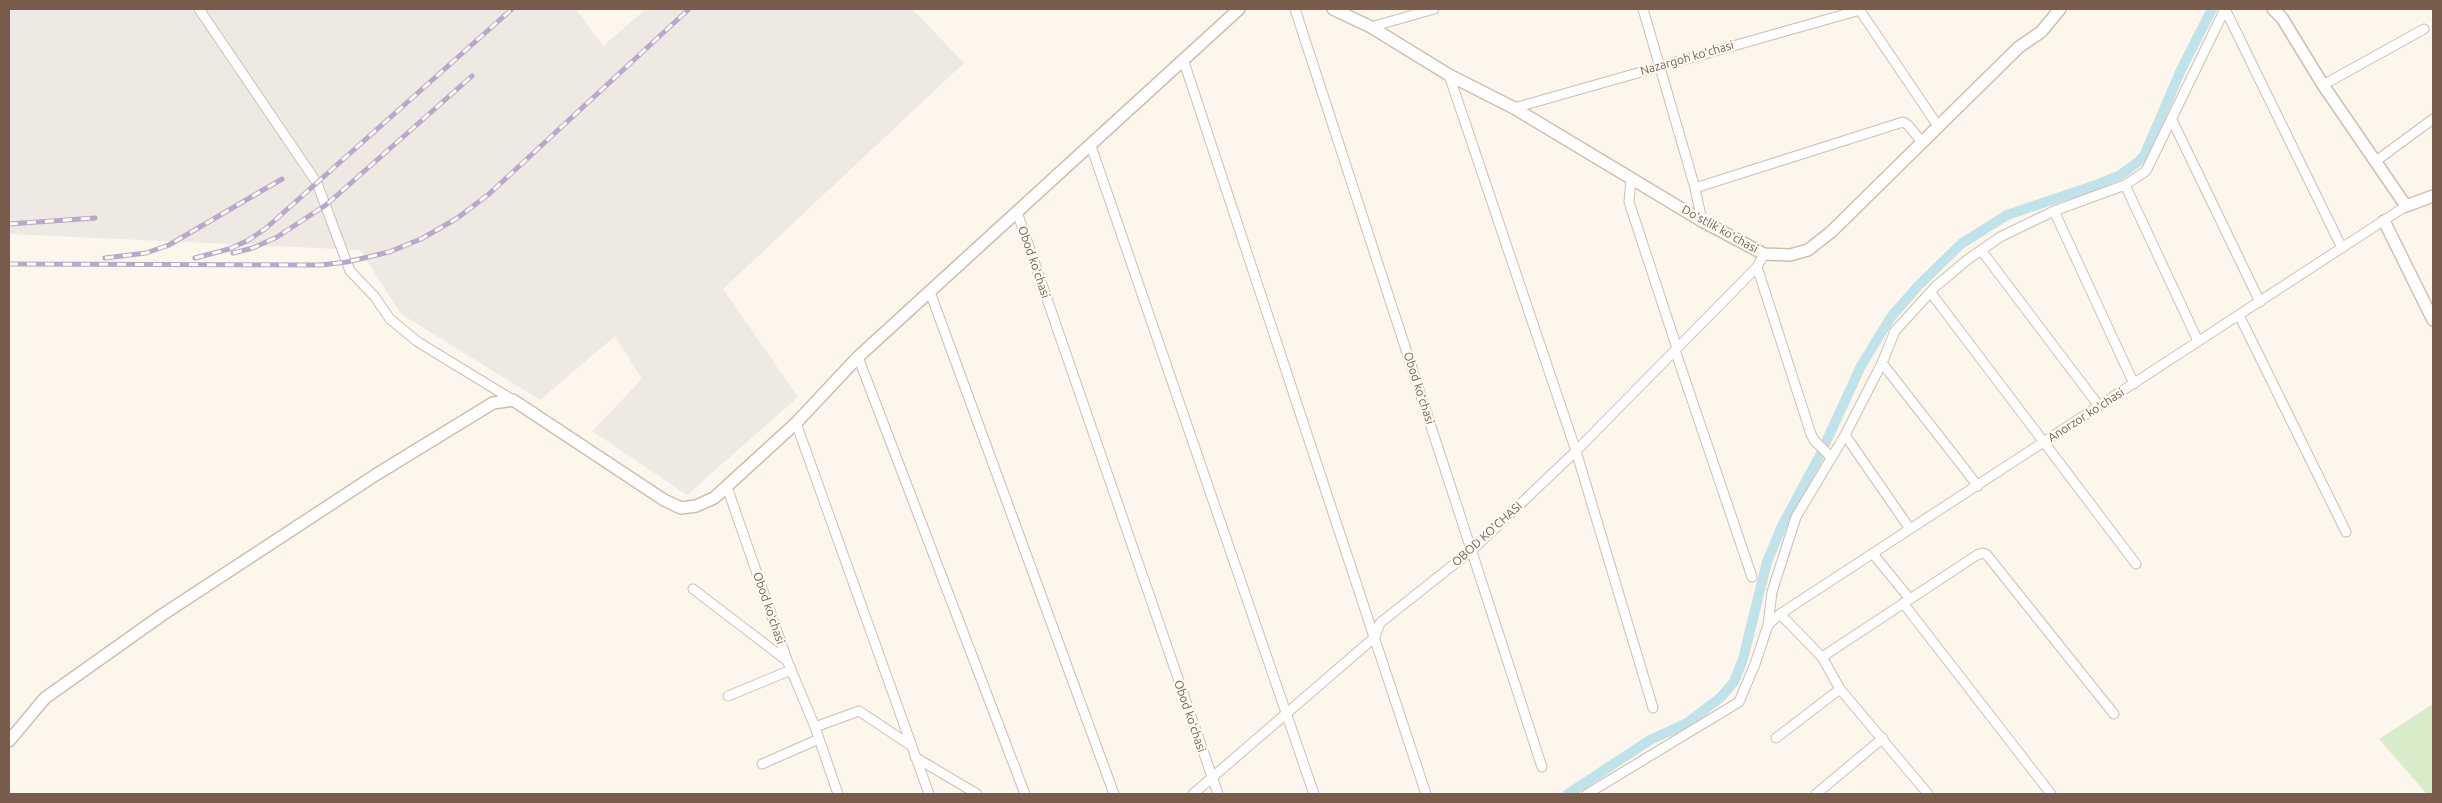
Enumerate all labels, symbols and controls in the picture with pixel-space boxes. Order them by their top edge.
street label: Nazargoh koʻchasi [1639,38,1735,78]
street label: Doʻstlik koʻchasi [1679,202,1761,256]
street label: Obod koʻchasi [1015,224,1053,300]
street label: Obod koʻchasi [1401,350,1437,426]
street label: Anorzor koʻchasi [2045,385,2127,445]
street label: OBOD KO'CHASI [1449,499,1525,569]
street label: Obod koʻchasi [750,570,788,646]
street label: Obod koʻchasi [1171,678,1209,754]

